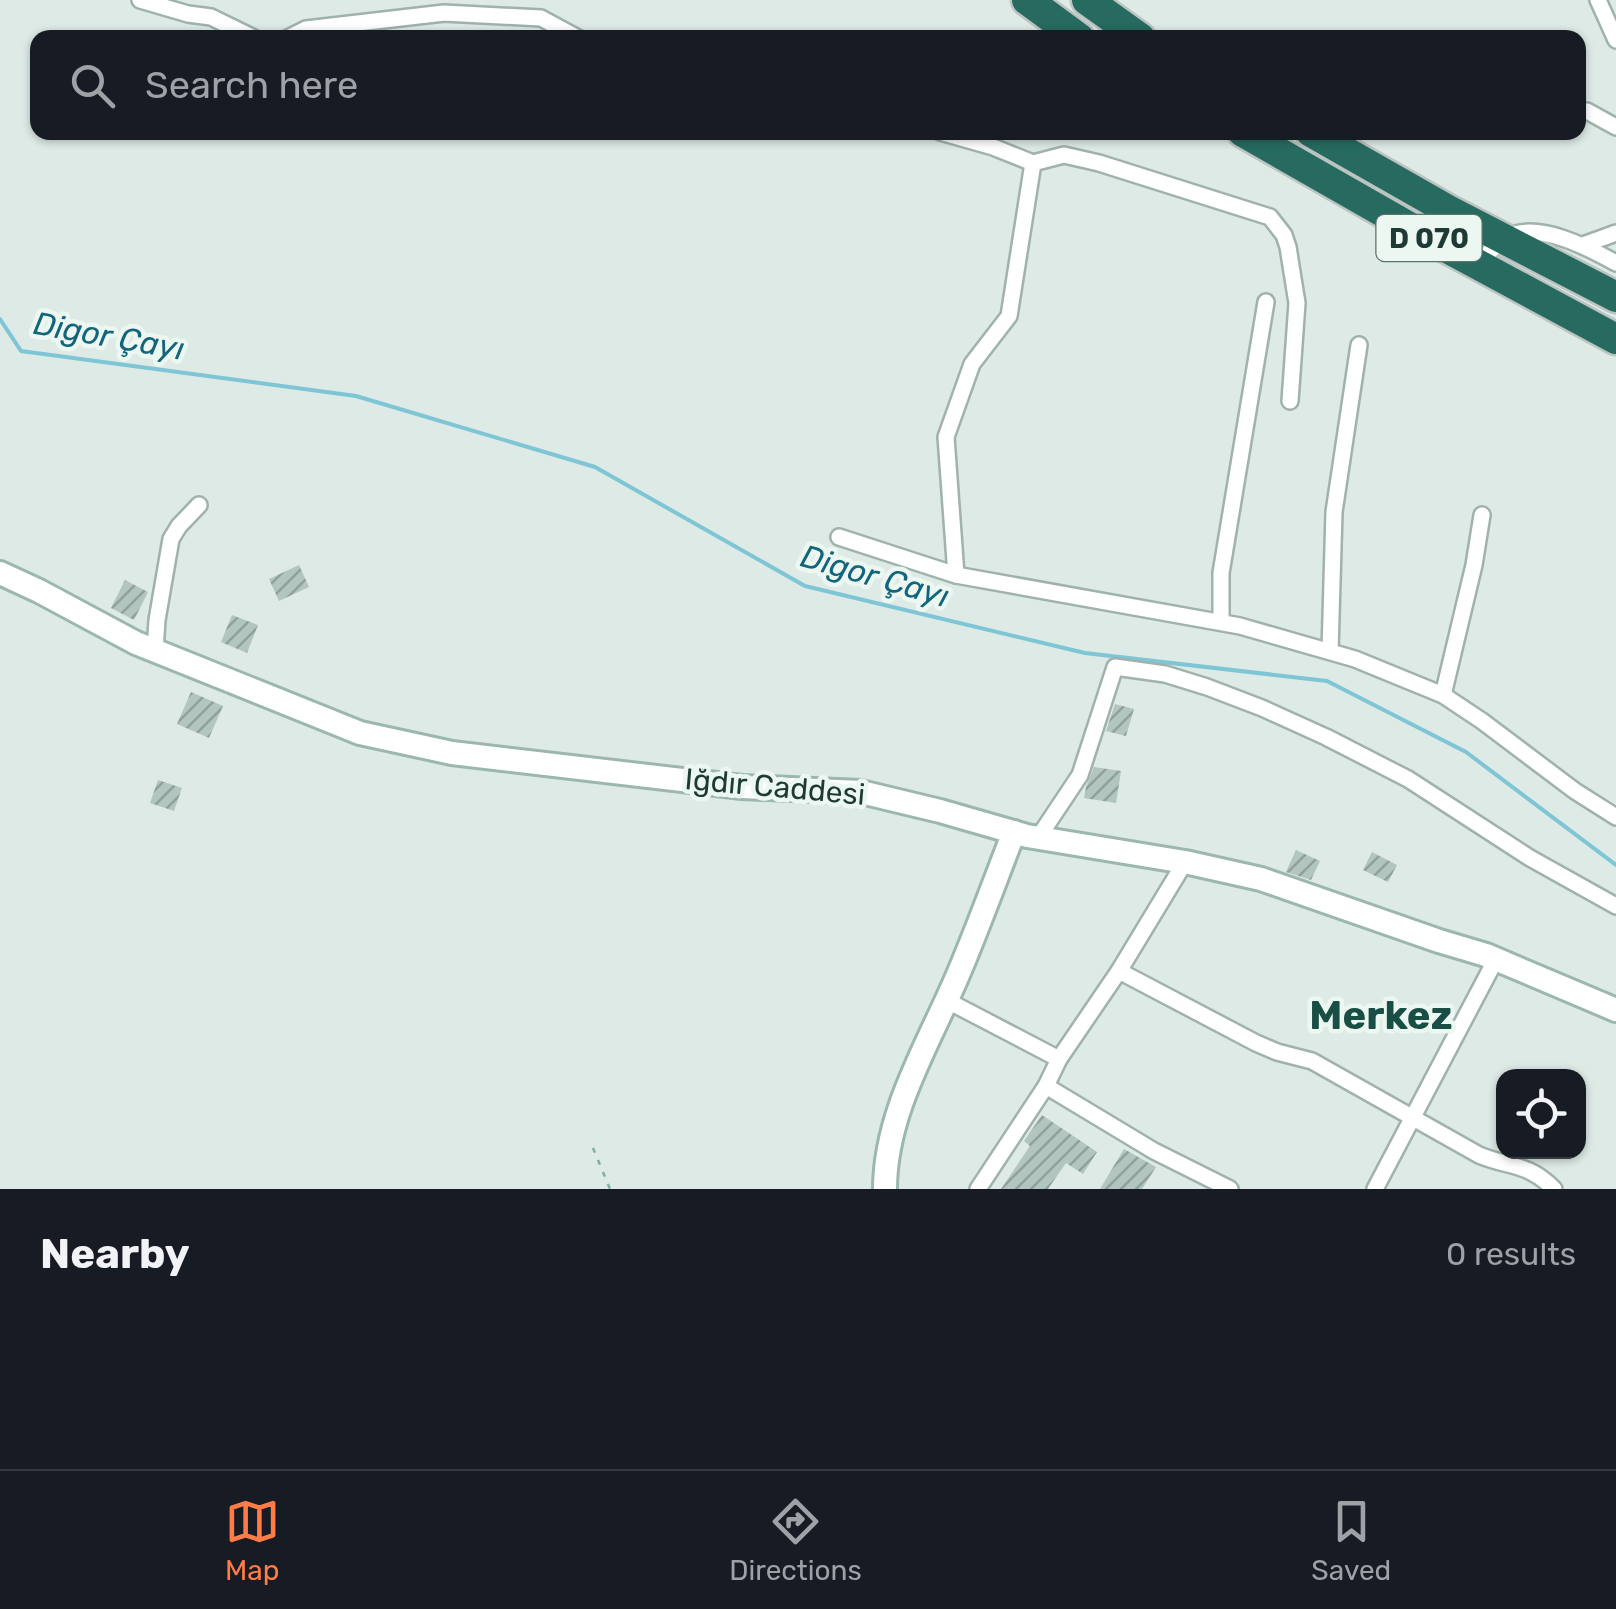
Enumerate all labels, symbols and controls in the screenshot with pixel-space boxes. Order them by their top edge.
search box [30,30,1586,140]
icon: search [65,58,120,113]
text: Search here [145,62,358,108]
road number: D 070 [1376,215,1482,261]
water label: Digor Çayı [31,304,187,368]
water label: Digor Çayı [797,537,953,615]
street label: Iğdır Caddesi [683,761,867,813]
district label: Merkez [1309,992,1453,1039]
map controls [1496,1069,1586,1159]
button: locate [1496,1069,1586,1159]
text: Nearby [40,1229,190,1279]
text: 0 results [1446,1235,1576,1273]
tab: Map [225,1494,280,1587]
tab: Directions [729,1494,862,1587]
tab: Saved [1311,1494,1391,1587]

